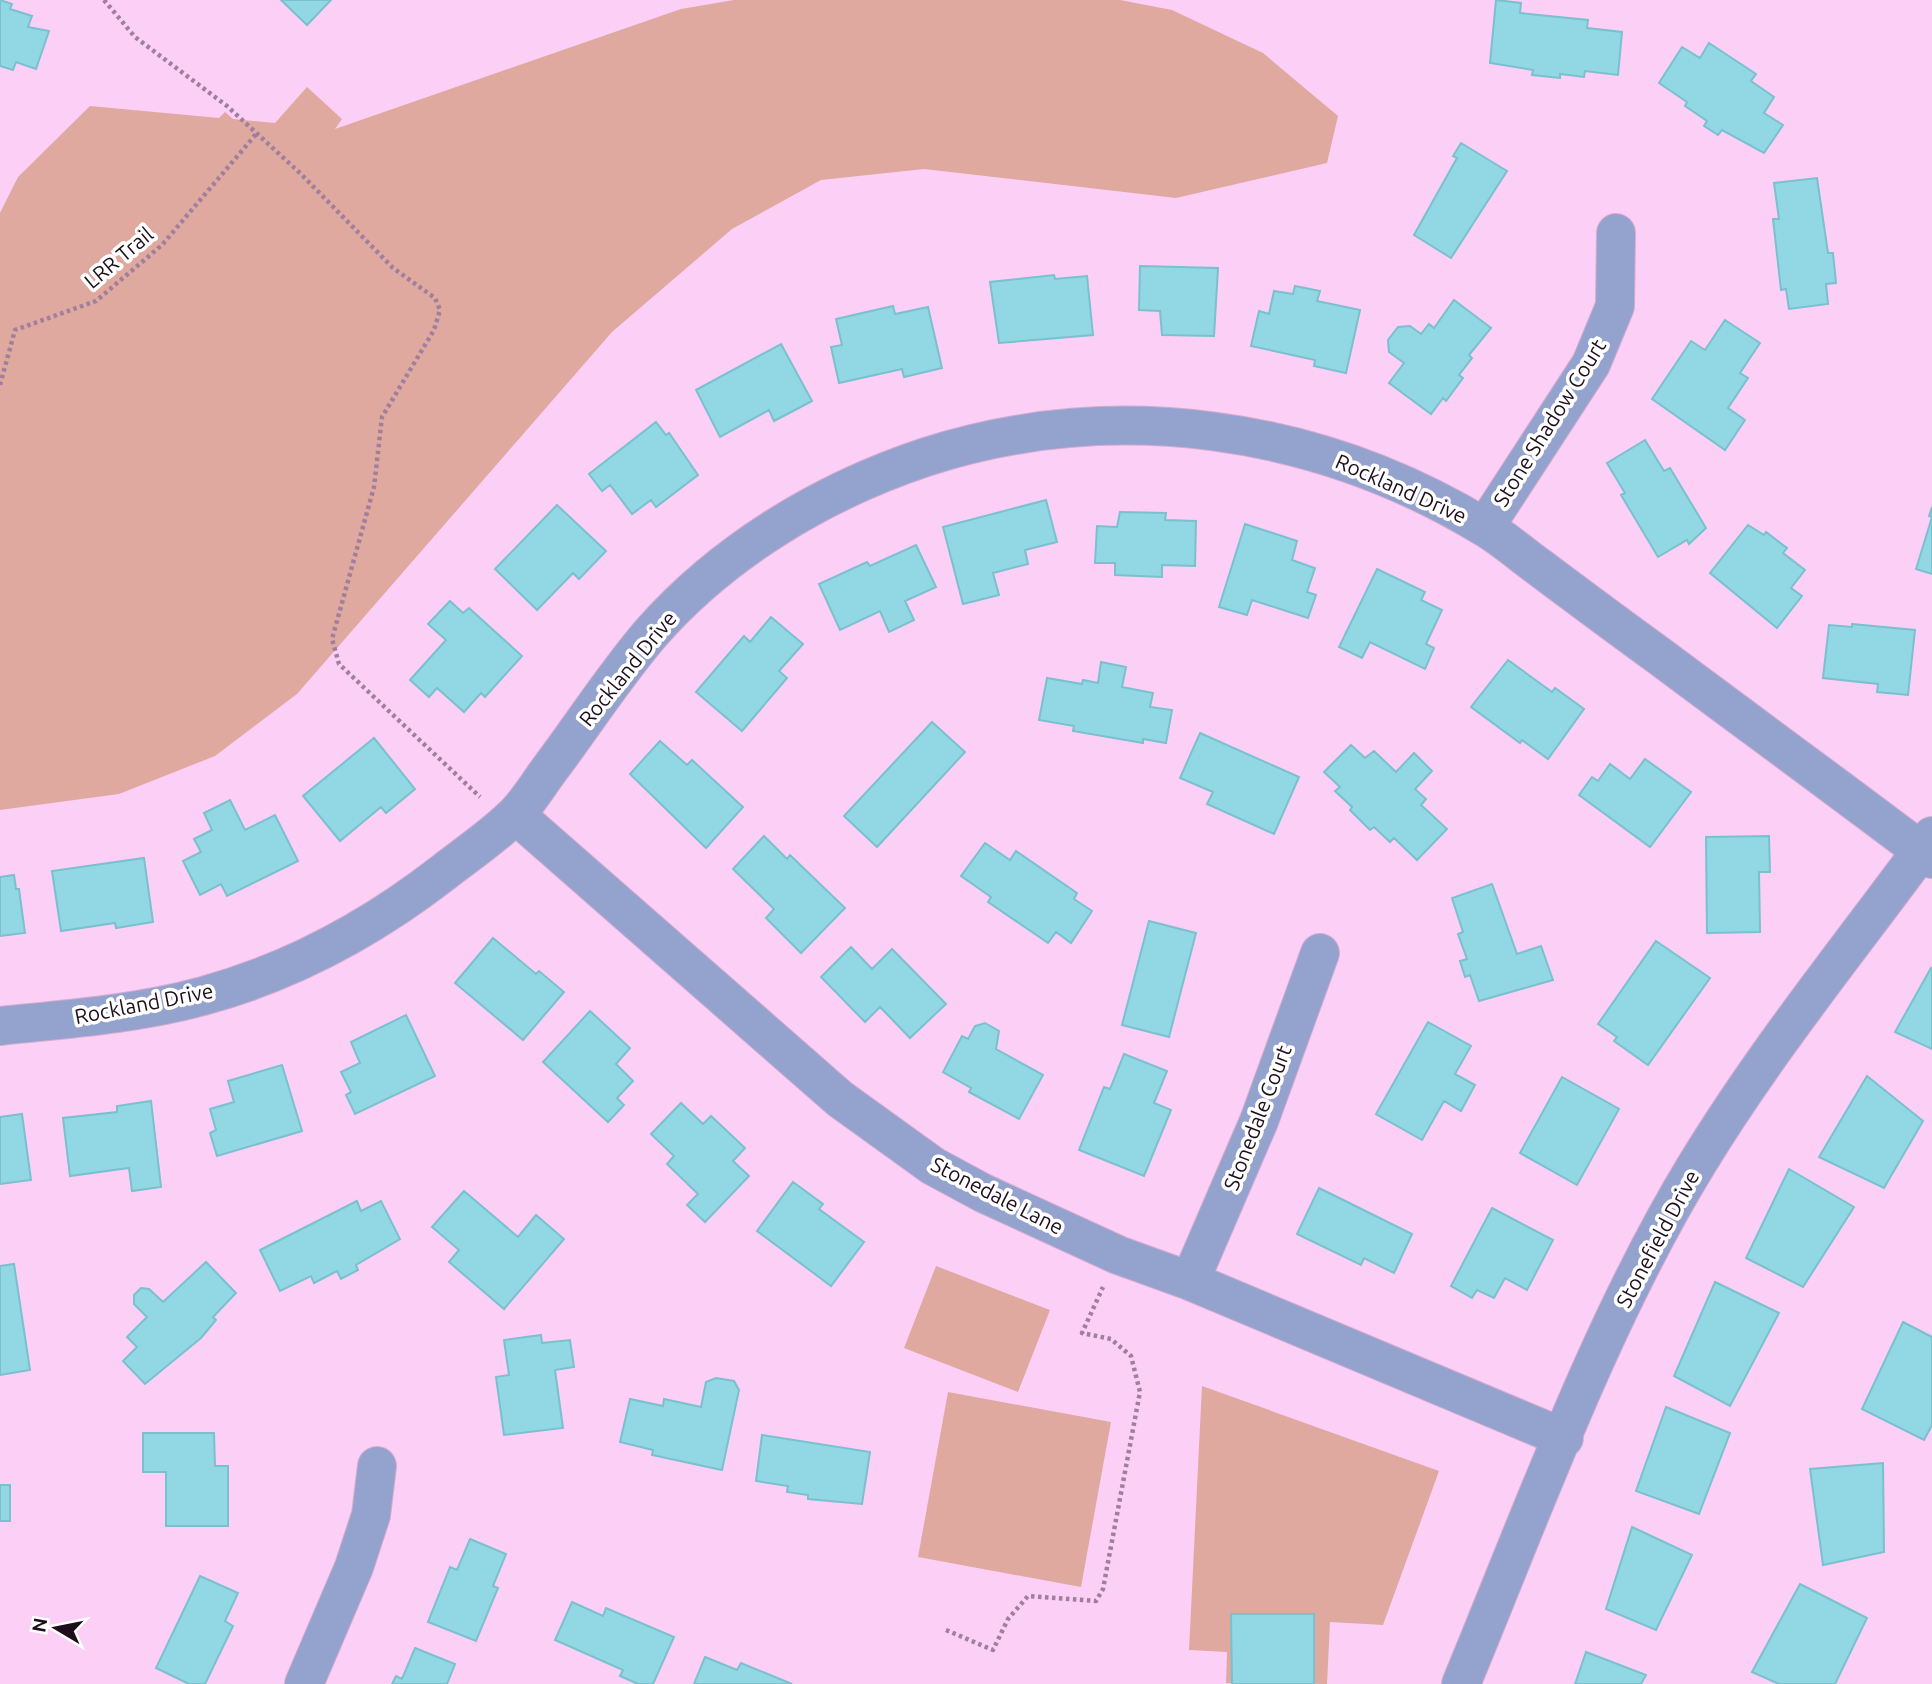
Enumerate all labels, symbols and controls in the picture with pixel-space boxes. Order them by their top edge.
street label: LRR Trail [79,222,157,293]
street label: Stone Shadow Court [1488,334,1610,511]
street label: Rockland Drive [1332,448,1471,528]
street label: Rockland Drive [574,606,681,731]
street label: Rockland Drive [72,978,215,1028]
street label: Stonedale Court [1218,1042,1296,1194]
street label: Stonedale Lane [927,1151,1068,1239]
street label: Stonefield Drive [1611,1166,1703,1311]
north arrow [21,1593,91,1663]
text: N [27,1616,51,1634]

